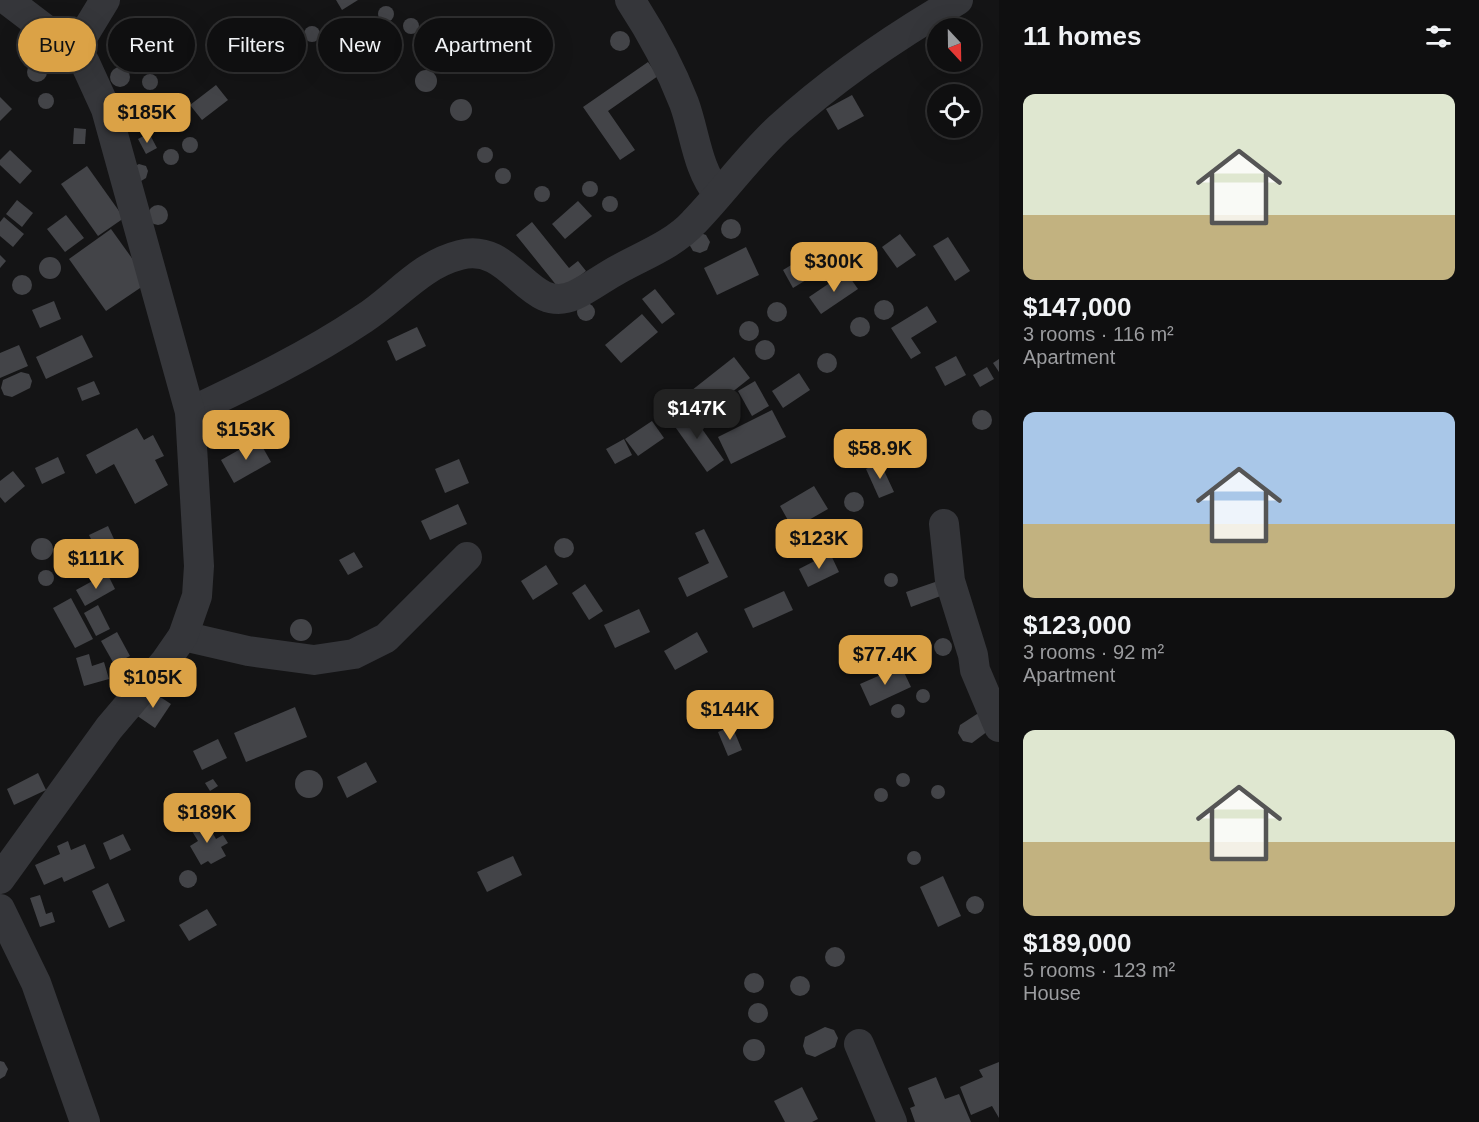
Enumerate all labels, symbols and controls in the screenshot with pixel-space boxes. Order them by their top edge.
chip: Buy [18,18,96,72]
chip: Rent [108,18,195,72]
chip: Filters [207,18,306,72]
chip: New [318,18,402,72]
chip: Apartment [414,18,553,72]
north arrow [927,18,981,72]
map controls [927,18,981,138]
icon: filters [1422,20,1455,53]
text: 11 homes [1023,21,1142,51]
button: locate [927,84,981,138]
pin: $185K [105,93,189,144]
text: $185K [118,101,176,123]
icon: home [1185,133,1293,241]
pin: $300K [792,242,876,293]
text: $300K [805,250,863,272]
text: $147,000 [1023,292,1131,322]
text: 3 rooms · 116 m² [1023,323,1174,345]
text: Apartment [1023,346,1115,368]
pin: $147K [655,389,739,440]
text: $147K [668,397,726,419]
pin: $153K [204,410,288,461]
text: $153K [217,418,275,440]
pin: $58.9K [831,429,929,480]
text: $58.9K [848,437,912,459]
icon: home [1185,451,1293,559]
pin: $123K [777,519,861,570]
text: $123K [790,527,848,549]
pin: $111K [54,539,138,590]
text: $111K [68,547,124,569]
text: $123,000 [1023,610,1131,640]
pin: $77.4K [836,635,934,686]
text: 3 rooms · 92 m² [1023,641,1164,663]
text: $77.4K [853,643,917,665]
pin: $105K [111,658,195,709]
text: Apartment [1023,664,1115,686]
text: $105K [124,666,182,688]
pin: $144K [688,690,772,741]
text: $144K [701,698,759,720]
icon: home [1185,769,1293,877]
pin: $189K [165,793,249,844]
text: $189K [178,801,236,823]
text: $189,000 [1023,928,1131,958]
text: 5 rooms · 123 m² [1023,959,1175,981]
text: House [1023,982,1081,1004]

